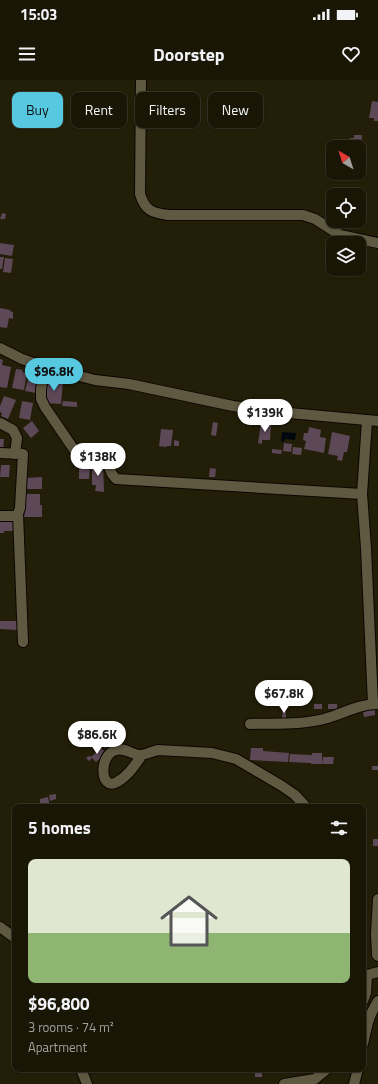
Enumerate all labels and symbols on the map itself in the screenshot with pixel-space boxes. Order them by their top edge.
north arrow [326,140,366,180]
pin: $96.8K [21,358,87,392]
pin: $139K [237,399,293,433]
pin: $138K [70,443,126,477]
pin: $67.8K [251,680,317,714]
pin: $86.6K [64,721,130,755]

